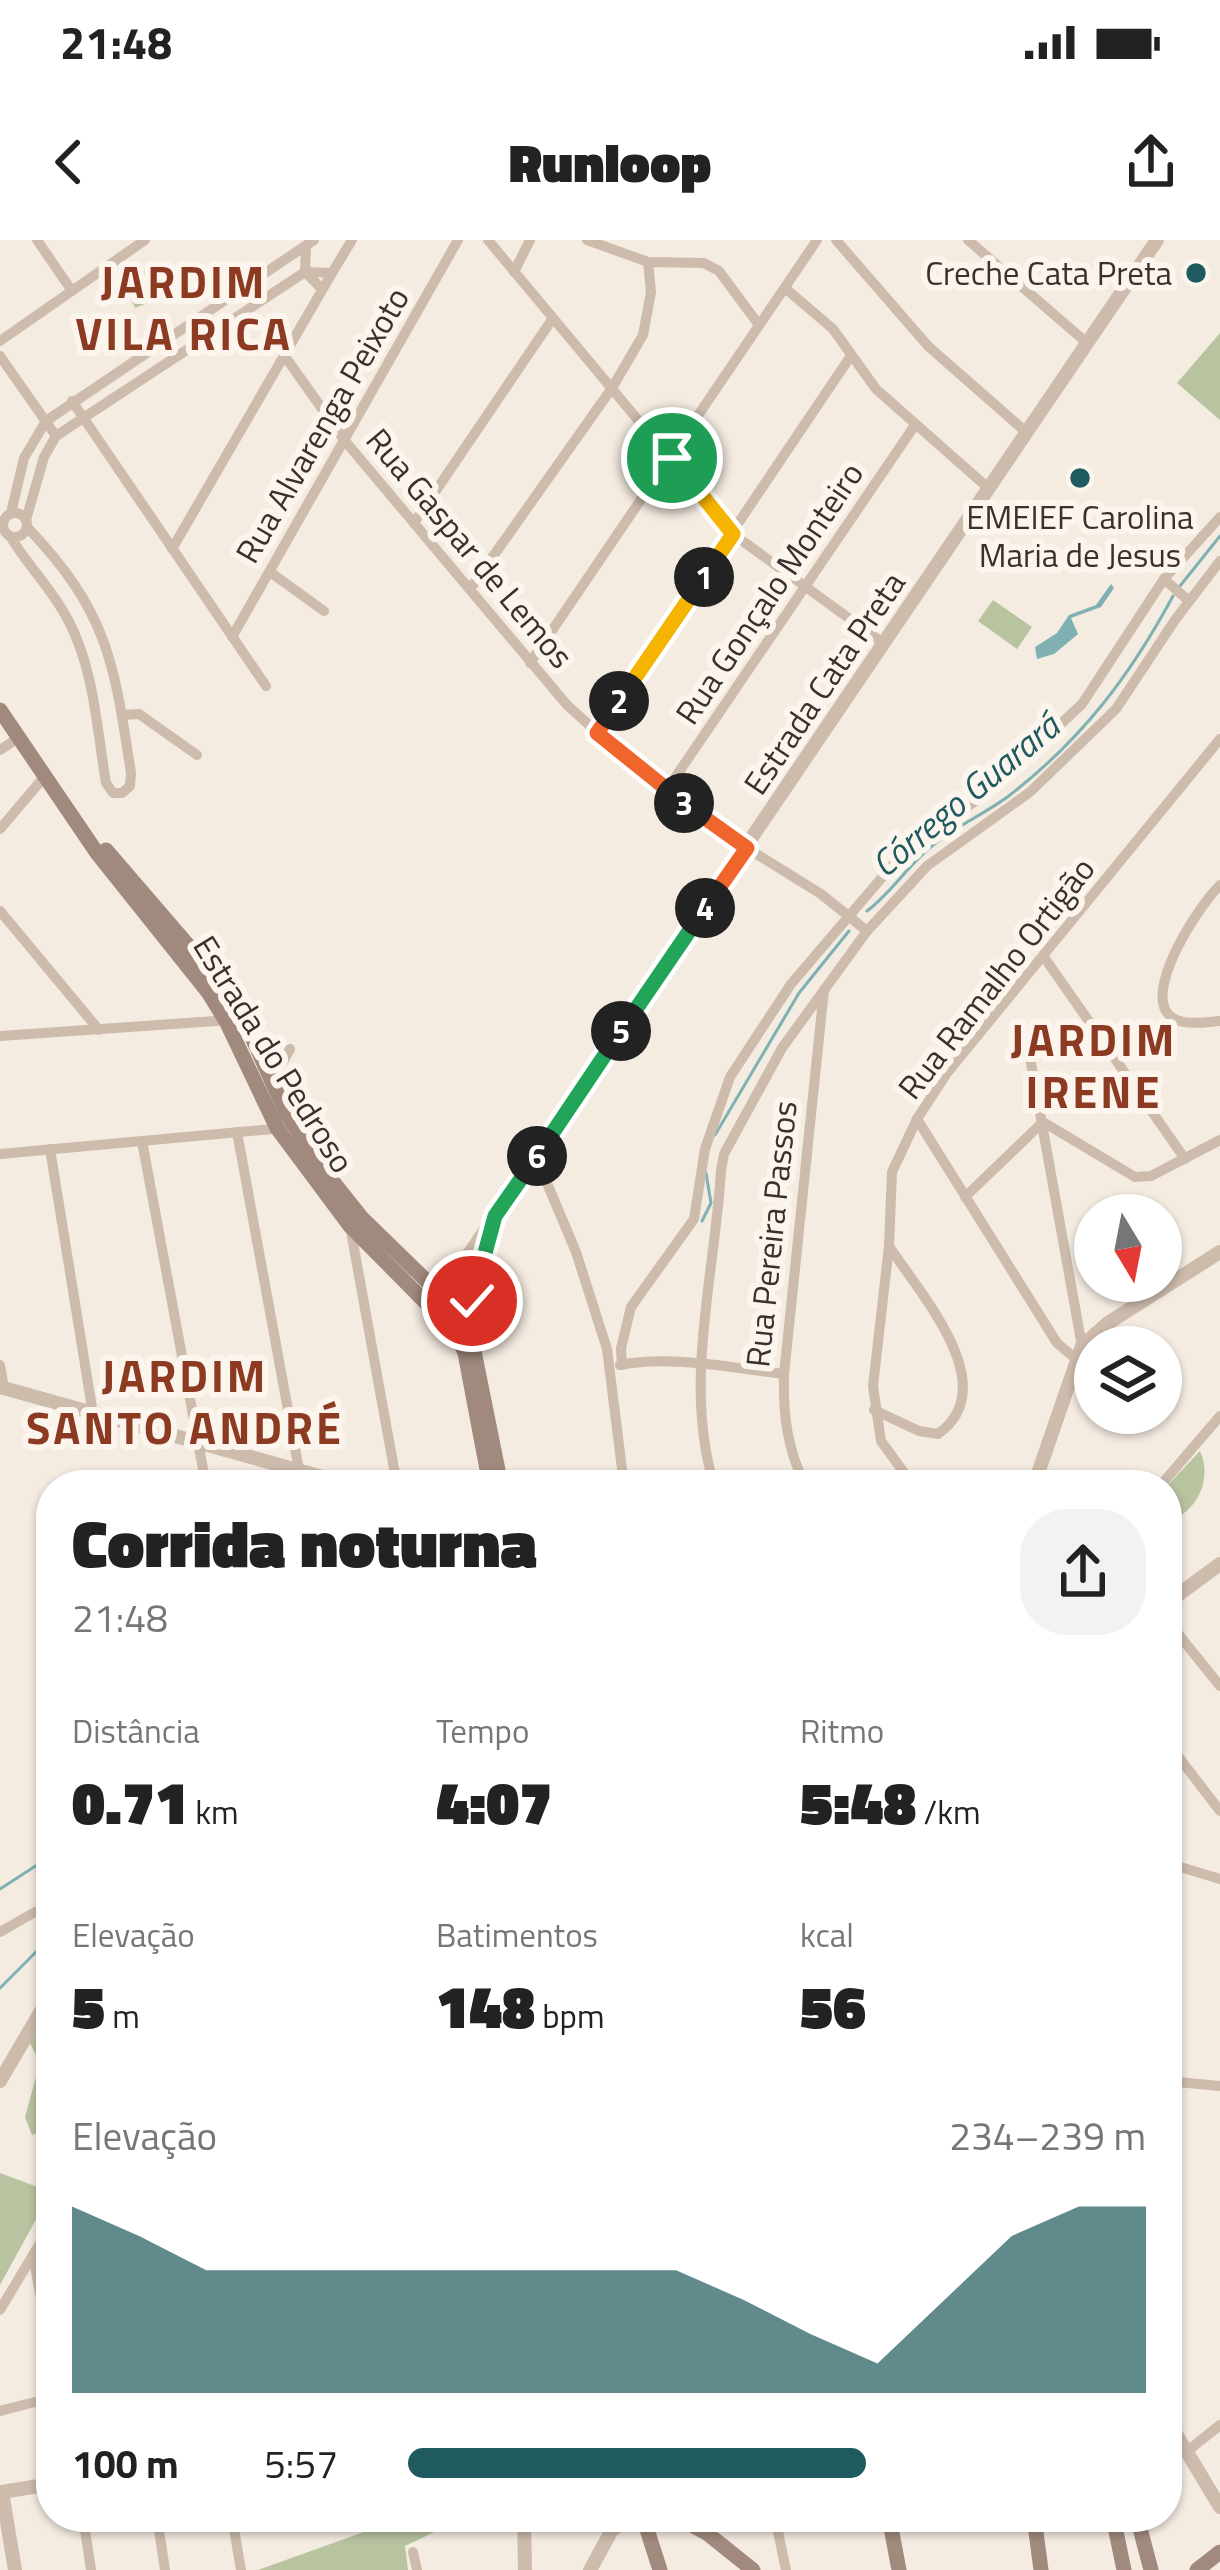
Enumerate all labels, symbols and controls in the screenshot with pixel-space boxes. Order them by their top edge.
text: 21:48 [60,8,172,76]
text: Runloop [509,121,711,203]
icon: back [36,129,102,195]
icon: share [1118,129,1184,195]
district label: JARDIM VILA RICA [75,247,293,367]
place label: Creche Cata Preta [925,248,1172,298]
marker: Creche Cata Preta [1183,260,1209,286]
street label: Rua Alvarenga Peixoto [223,278,421,572]
pin [621,407,723,509]
street label: Rua Gaspar de Lemos [354,417,586,679]
icon: arrive [639,425,705,491]
street label: Rua Gonçalo Monteiro [662,452,876,734]
marker: EMEIEF Carolina Maria de Jesus [1067,465,1093,491]
place label: EMEIEF Carolina Maria de Jesus [966,492,1194,580]
pin: 1 [674,547,734,607]
text: 1 [695,552,713,602]
street label: Estrada Cata Preta [731,561,917,805]
pin: 2 [589,671,649,731]
text: 2 [610,676,628,726]
water label: Córrego Guarará [858,697,1073,890]
pin: 3 [654,773,714,833]
text: 3 [675,778,693,828]
street label: Rua Ramalho Ortigão [885,846,1107,1110]
pin: 4 [675,878,735,938]
text: 4 [696,883,714,933]
street label: Estrada do Pedroso [181,926,367,1182]
pin: 5 [591,1001,651,1061]
district label: JARDIM IRENE [1011,1005,1177,1125]
text: 5 [612,1006,630,1056]
street label: Rua Pereira Passos [732,1099,810,1369]
pin: 6 [507,1126,567,1186]
text: 6 [528,1131,546,1181]
north arrow [1074,1194,1182,1302]
map controls [1074,1194,1182,1434]
pin [421,1250,523,1352]
icon: check [439,1268,505,1334]
button: layers [1074,1326,1182,1434]
district label: JARDIM SANTO ANDRÉ [26,1341,344,1461]
text: Corrida noturna [72,1492,537,1593]
button: share [1020,1509,1146,1635]
text: 21:48 [72,1588,168,1647]
text: Distância [72,1706,200,1756]
text: Tempo [436,1706,529,1756]
text: Ritmo [800,1706,884,1756]
text: 0.71 [72,1756,188,1847]
text: 4:07 [436,1756,552,1847]
text: 5:48 [800,1756,916,1847]
text: km [188,1787,239,1837]
text: /km [916,1787,981,1837]
text: Elevação [72,1910,195,1960]
text: Batimentos [436,1910,598,1960]
text: kcal [800,1910,854,1960]
text: 5 [72,1960,105,2051]
text: 148 [436,1960,535,2051]
text: 56 [800,1960,866,2051]
text: m [105,1991,140,2041]
text: bpm [535,1991,605,2041]
text: Elevação [72,2106,217,2165]
text: 234–239 m [949,2106,1146,2165]
text: 100 m [72,2434,179,2493]
text: 5:57 [264,2434,338,2493]

